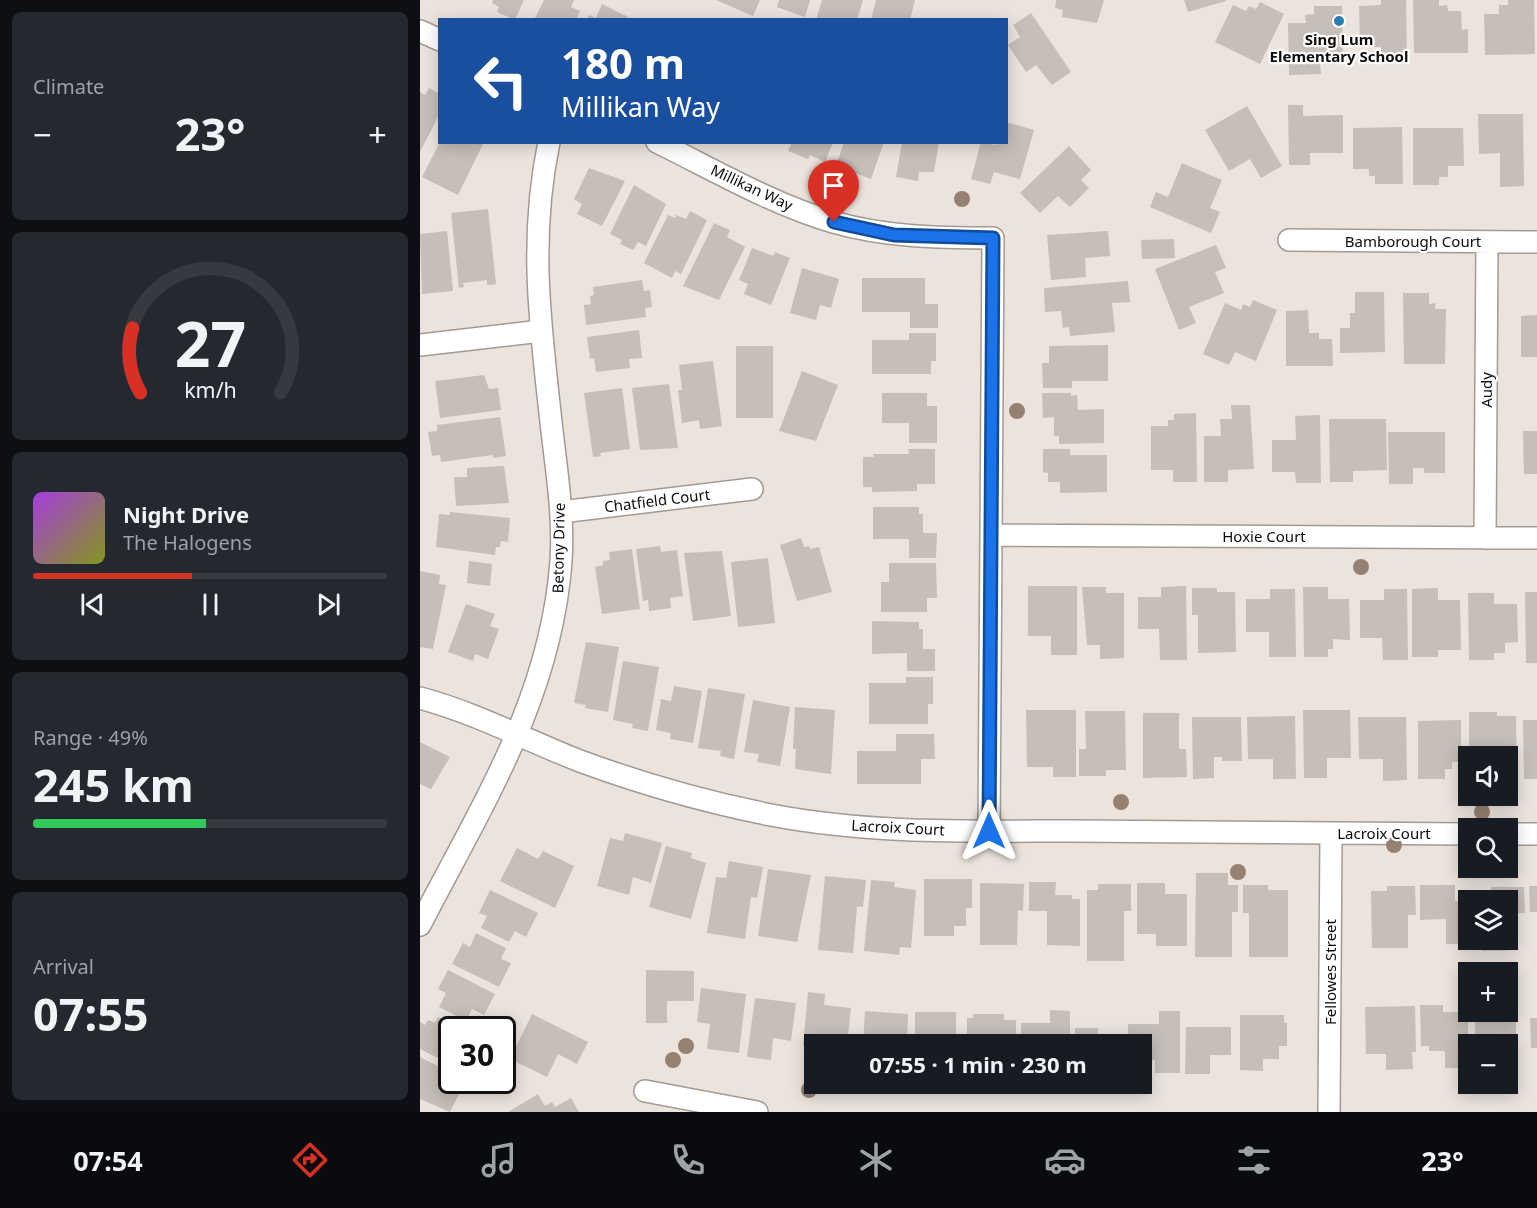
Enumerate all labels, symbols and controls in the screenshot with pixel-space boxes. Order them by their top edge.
marker: Sing Lum Elementary School [1332,14,1346,28]
place label: Sing Lum Elementary School [1270,29,1408,66]
text: 180 m [561,34,685,91]
icon: left [462,42,540,120]
text: Climate [33,73,104,100]
text: Millikan Way [561,88,720,125]
text: 23° [175,103,245,164]
text: − [33,112,52,157]
text: + [368,112,387,157]
street label: Millikan Way [708,159,797,215]
pin [808,160,859,222]
icon: arrive [817,169,850,202]
street label: Bamborough Court [1345,231,1482,251]
text: 27 [174,300,246,385]
street label: Audy [1476,372,1496,408]
text: km/h [184,375,236,404]
street label: Chatfield Court [603,484,712,516]
text: Night Drive [123,499,249,529]
street label: Betony Drive [547,503,569,593]
street label: Hoxie Court [1222,526,1306,546]
text: The Halogens [123,529,252,556]
icon: previous [76,588,109,621]
icon: pause [194,588,227,621]
icon: next [312,588,345,621]
text: Range · 49% [33,724,148,751]
map controls [1458,746,1518,1094]
button: sound [1458,746,1518,806]
text: 245 km [33,754,194,815]
position arrow [957,799,1021,863]
street label: Lacroix Court [851,815,946,839]
button: search [1458,818,1518,878]
street label: Lacroix Court [1337,823,1431,843]
button: layers [1458,890,1518,950]
street label: Fellowes Street [1320,918,1340,1025]
text: Arrival [33,953,94,980]
button: + [1458,962,1518,1022]
text: 07:55 [33,983,149,1044]
speed limit sign: 30 [438,1016,516,1094]
button: − [1458,1034,1518,1094]
text: 07:55 · 1 min · 230 m [869,1049,1087,1079]
icon: directions [289,1139,331,1181]
icon: music [478,1139,520,1181]
icon: phone [667,1139,709,1181]
icon: climate [855,1139,897,1181]
icon: car [1044,1139,1086,1181]
icon: filters [1233,1139,1275,1181]
text: 07:54 [73,1142,143,1179]
text: 23° [1421,1142,1464,1179]

